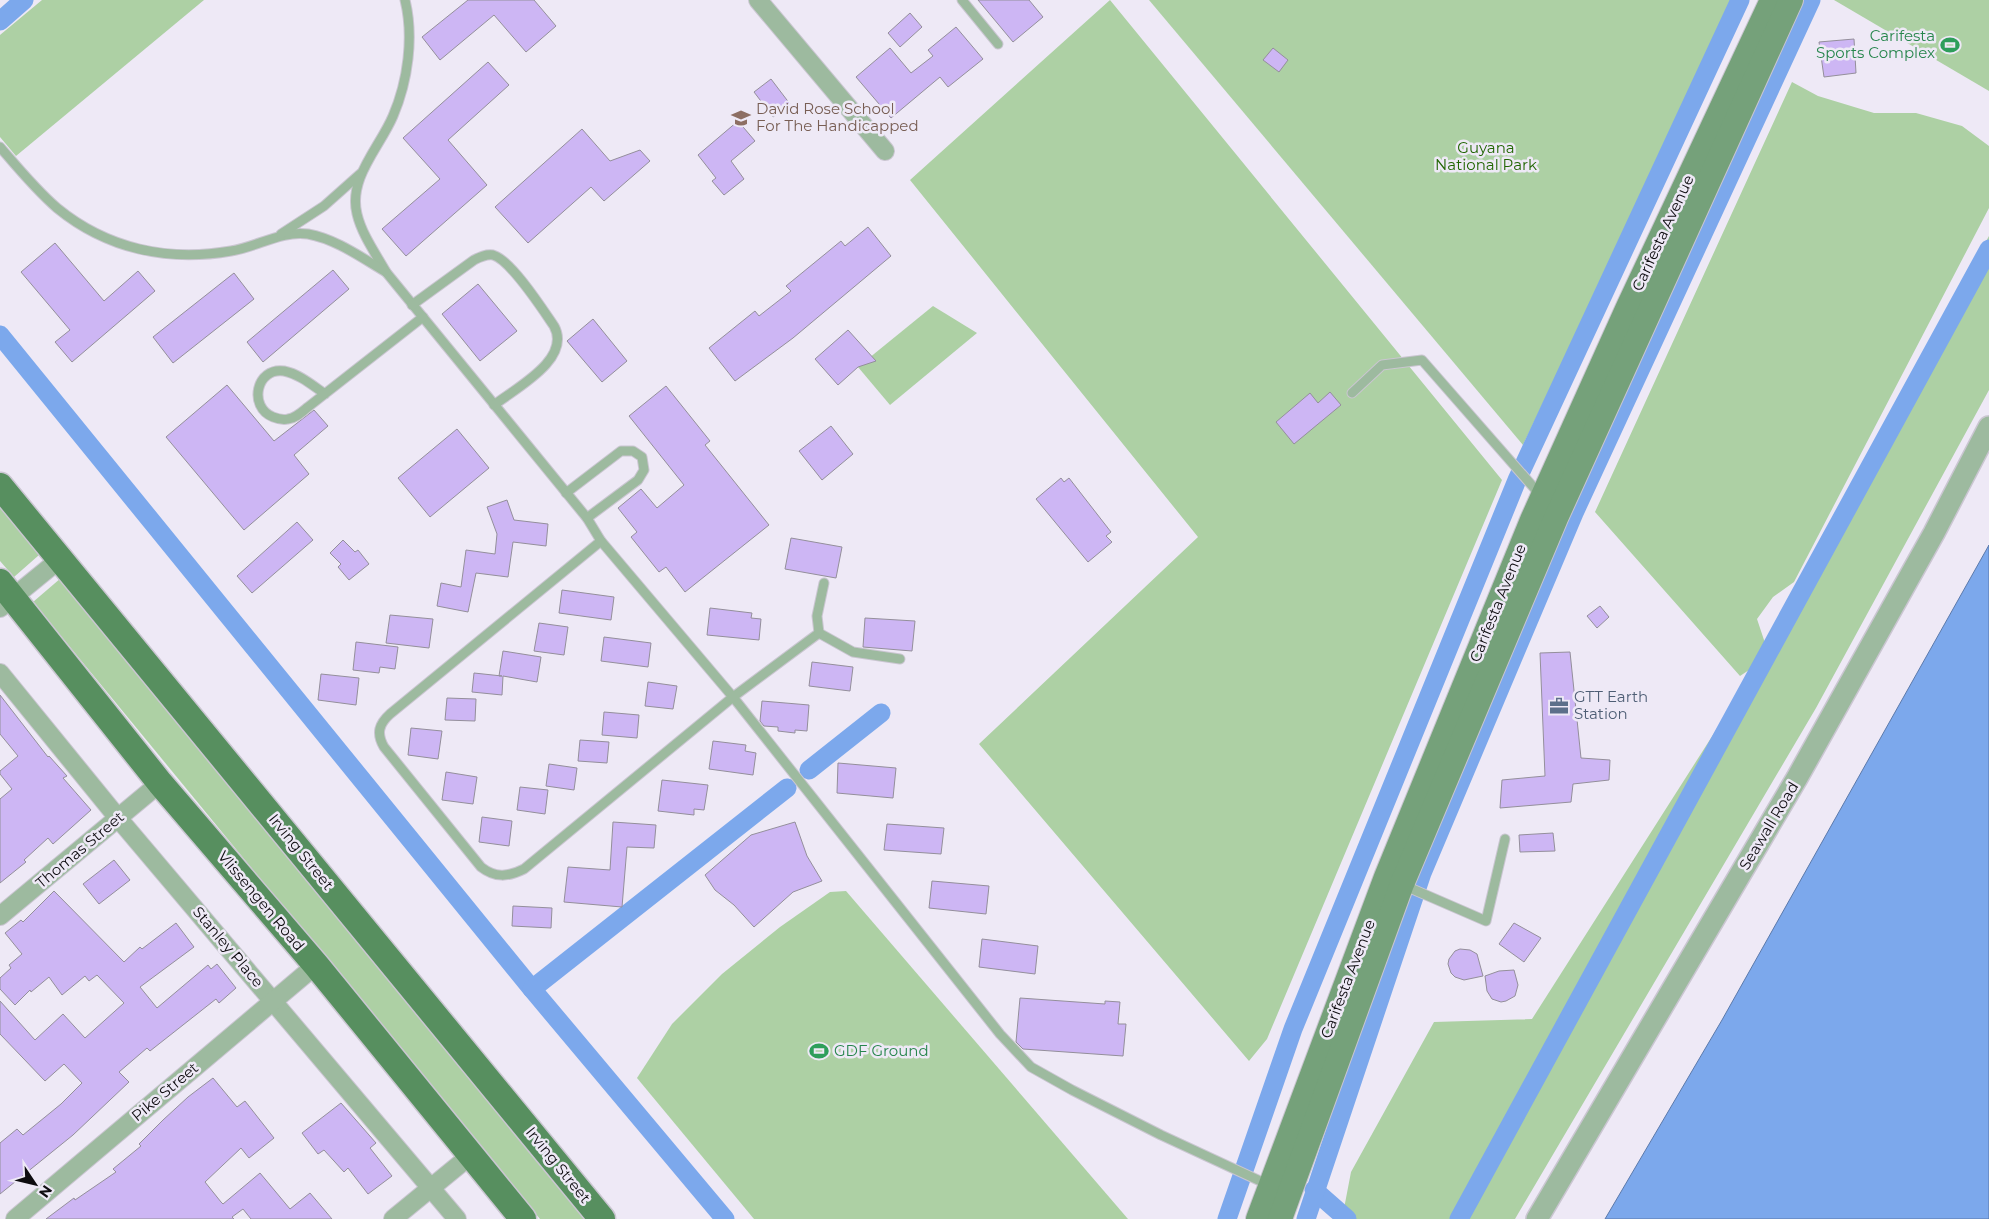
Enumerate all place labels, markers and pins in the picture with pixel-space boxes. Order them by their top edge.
place label: Carifesta Sports Complex [1816,26,1935,62]
sports icon: Carifesta Sports Complex [1939,34,1961,56]
place label: David Rose School For The Handicapped [756,99,919,135]
school or university icon: David Rose School For The Handicapped [730,107,752,129]
place label: GTT Earth Station [1574,687,1648,723]
office icon: GTT Earth Station [1548,695,1570,717]
sports icon: GDF Ground [808,1040,830,1062]
place label: GDF Ground [834,1041,929,1060]

